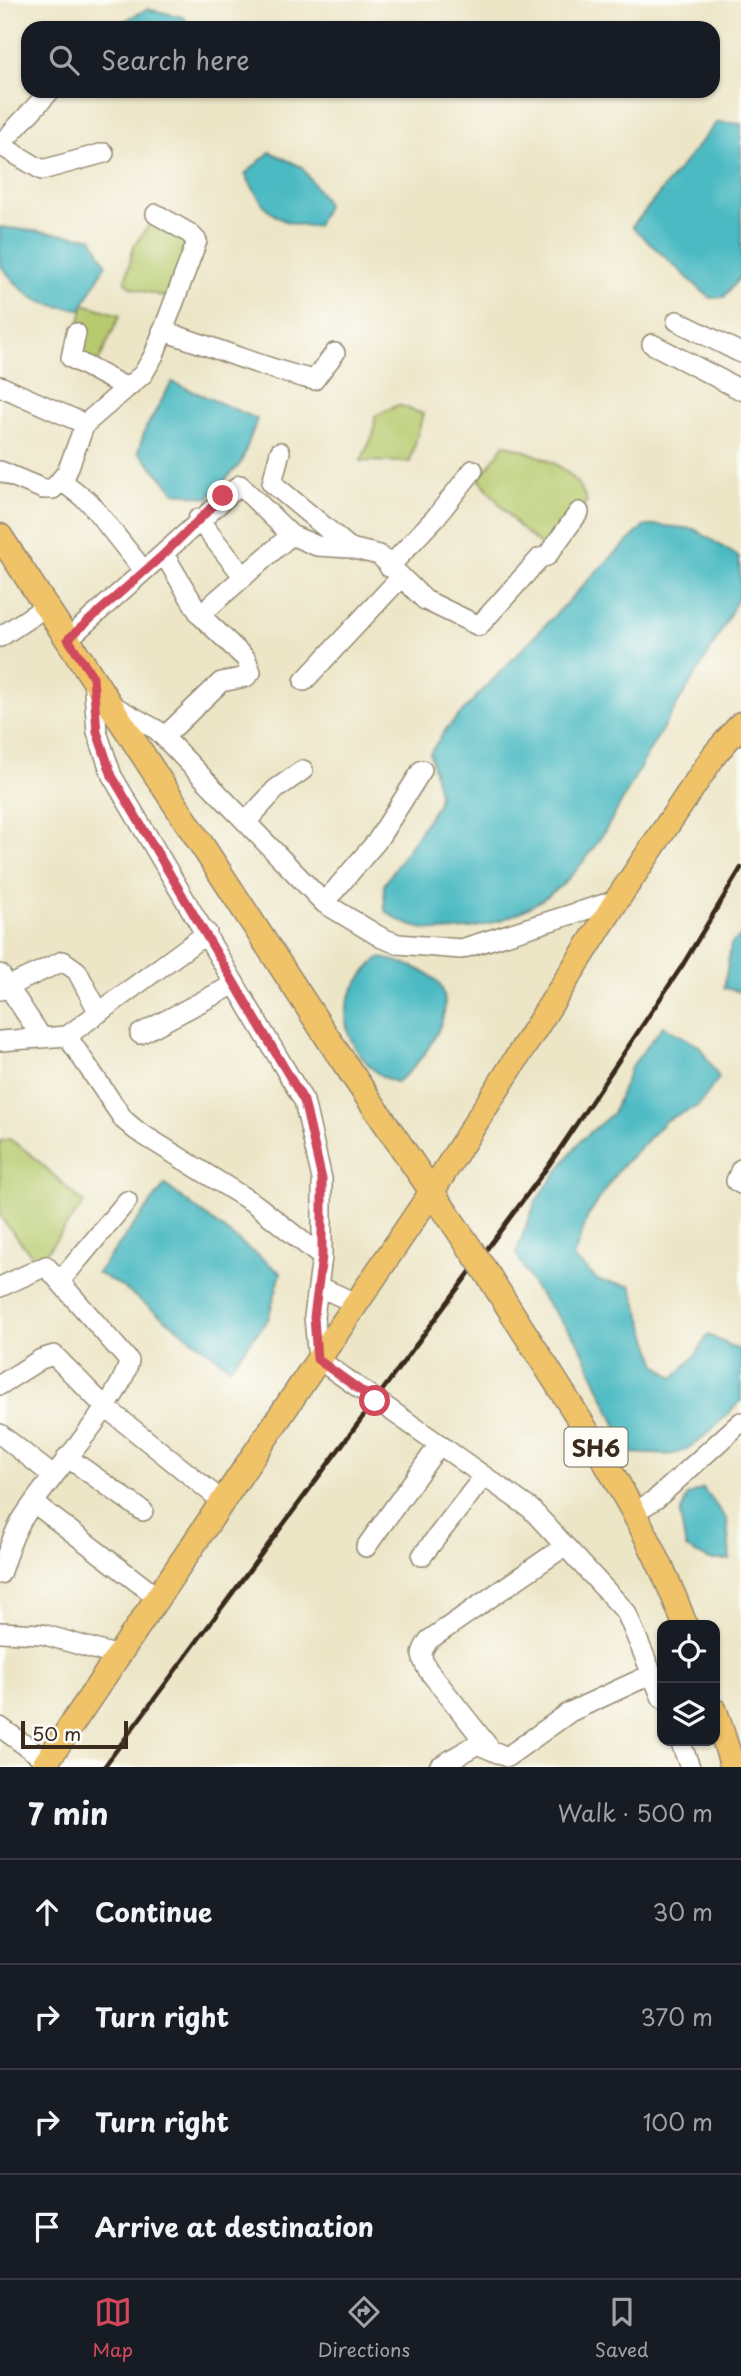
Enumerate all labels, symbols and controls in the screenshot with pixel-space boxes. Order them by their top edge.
search box [21,21,720,98]
text: Search here [101,40,250,79]
icon: search [45,41,83,79]
route end [207,480,238,511]
route start [359,1385,390,1416]
road number: SH6 [564,1428,628,1466]
map controls [657,1620,720,1746]
button: locate [657,1620,720,1683]
button: layers [657,1683,720,1746]
scale bar [21,1718,128,1750]
text: 50 m [32,1719,81,1747]
text: 7 min [28,1790,109,1835]
text: Walk · 500 m [558,1795,713,1830]
text: Continue [95,1892,212,1931]
icon: ahead [28,1893,66,1931]
text: 30 m [652,1894,713,1929]
text: Turn right [95,1997,229,2036]
icon: right [28,1998,66,2036]
text: 370 m [640,1999,713,2034]
text: Turn right [95,2102,229,2141]
icon: right [28,2103,66,2141]
text: 100 m [643,2104,713,2139]
text: Arrive at destination [95,2207,374,2246]
icon: arrive [28,2208,66,2246]
tab: Map [92,2293,133,2363]
tab: Directions [318,2293,410,2363]
tab: Saved [595,2293,649,2363]

